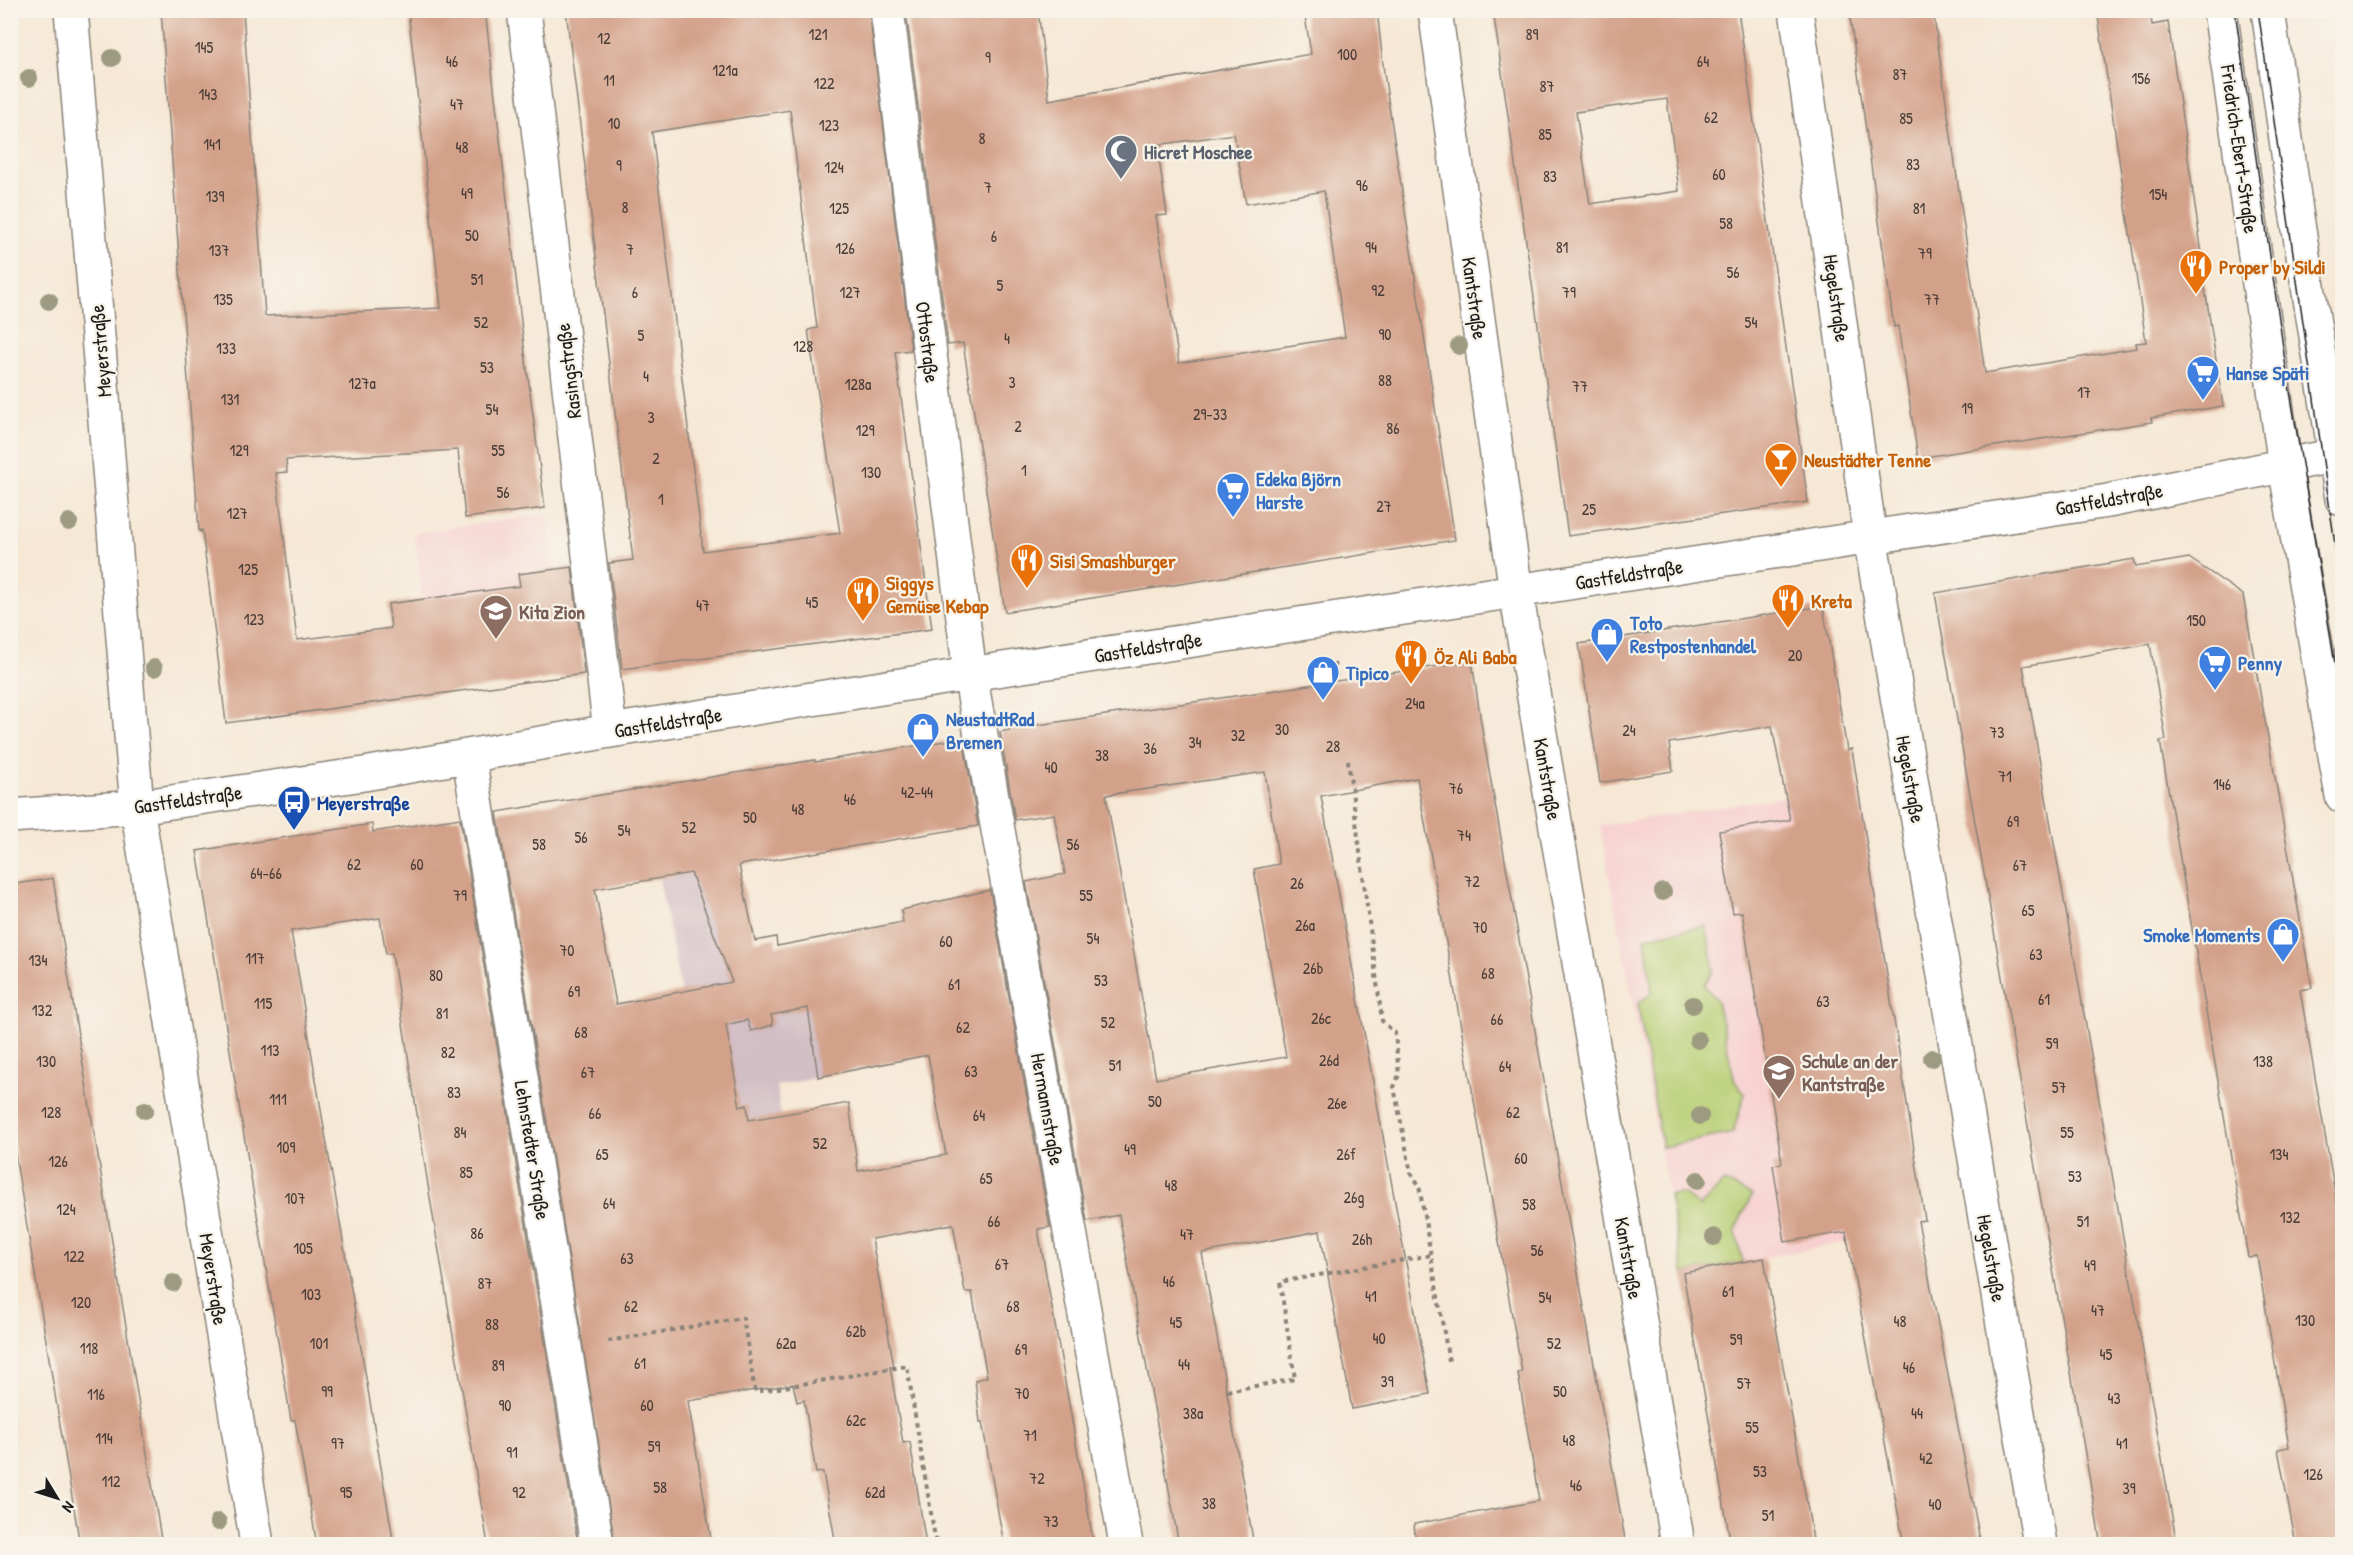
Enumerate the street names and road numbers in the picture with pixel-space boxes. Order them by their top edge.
street label: Friedrich-Ebert-Straße [2215,62,2265,235]
street label: Hegelstraße [1817,252,1857,344]
street label: Kantstraße [1456,255,1494,341]
street label: Ottostraße [910,300,946,384]
street label: Meyerstraße [83,304,117,398]
street label: Rasingstraße [549,322,587,420]
street label: Gastfeldstraße [2053,476,2165,522]
street label: Gastfeldstraße [1573,552,1685,596]
street label: Gastfeldstraße [1092,625,1204,669]
street label: Gastfeldstraße [612,700,724,744]
street label: Hegelstraße [1890,733,1932,825]
street label: Kantstraße [1528,736,1568,822]
street label: Gastfeldstraße [132,778,244,820]
street label: Hermannstraße [1025,1051,1071,1167]
street label: Lehnstedter Straße [509,1079,557,1222]
street label: Hegelstraße [1971,1212,2013,1304]
street label: Kantstraße [1609,1215,1649,1301]
street label: Meyerstraße [193,1231,235,1327]

